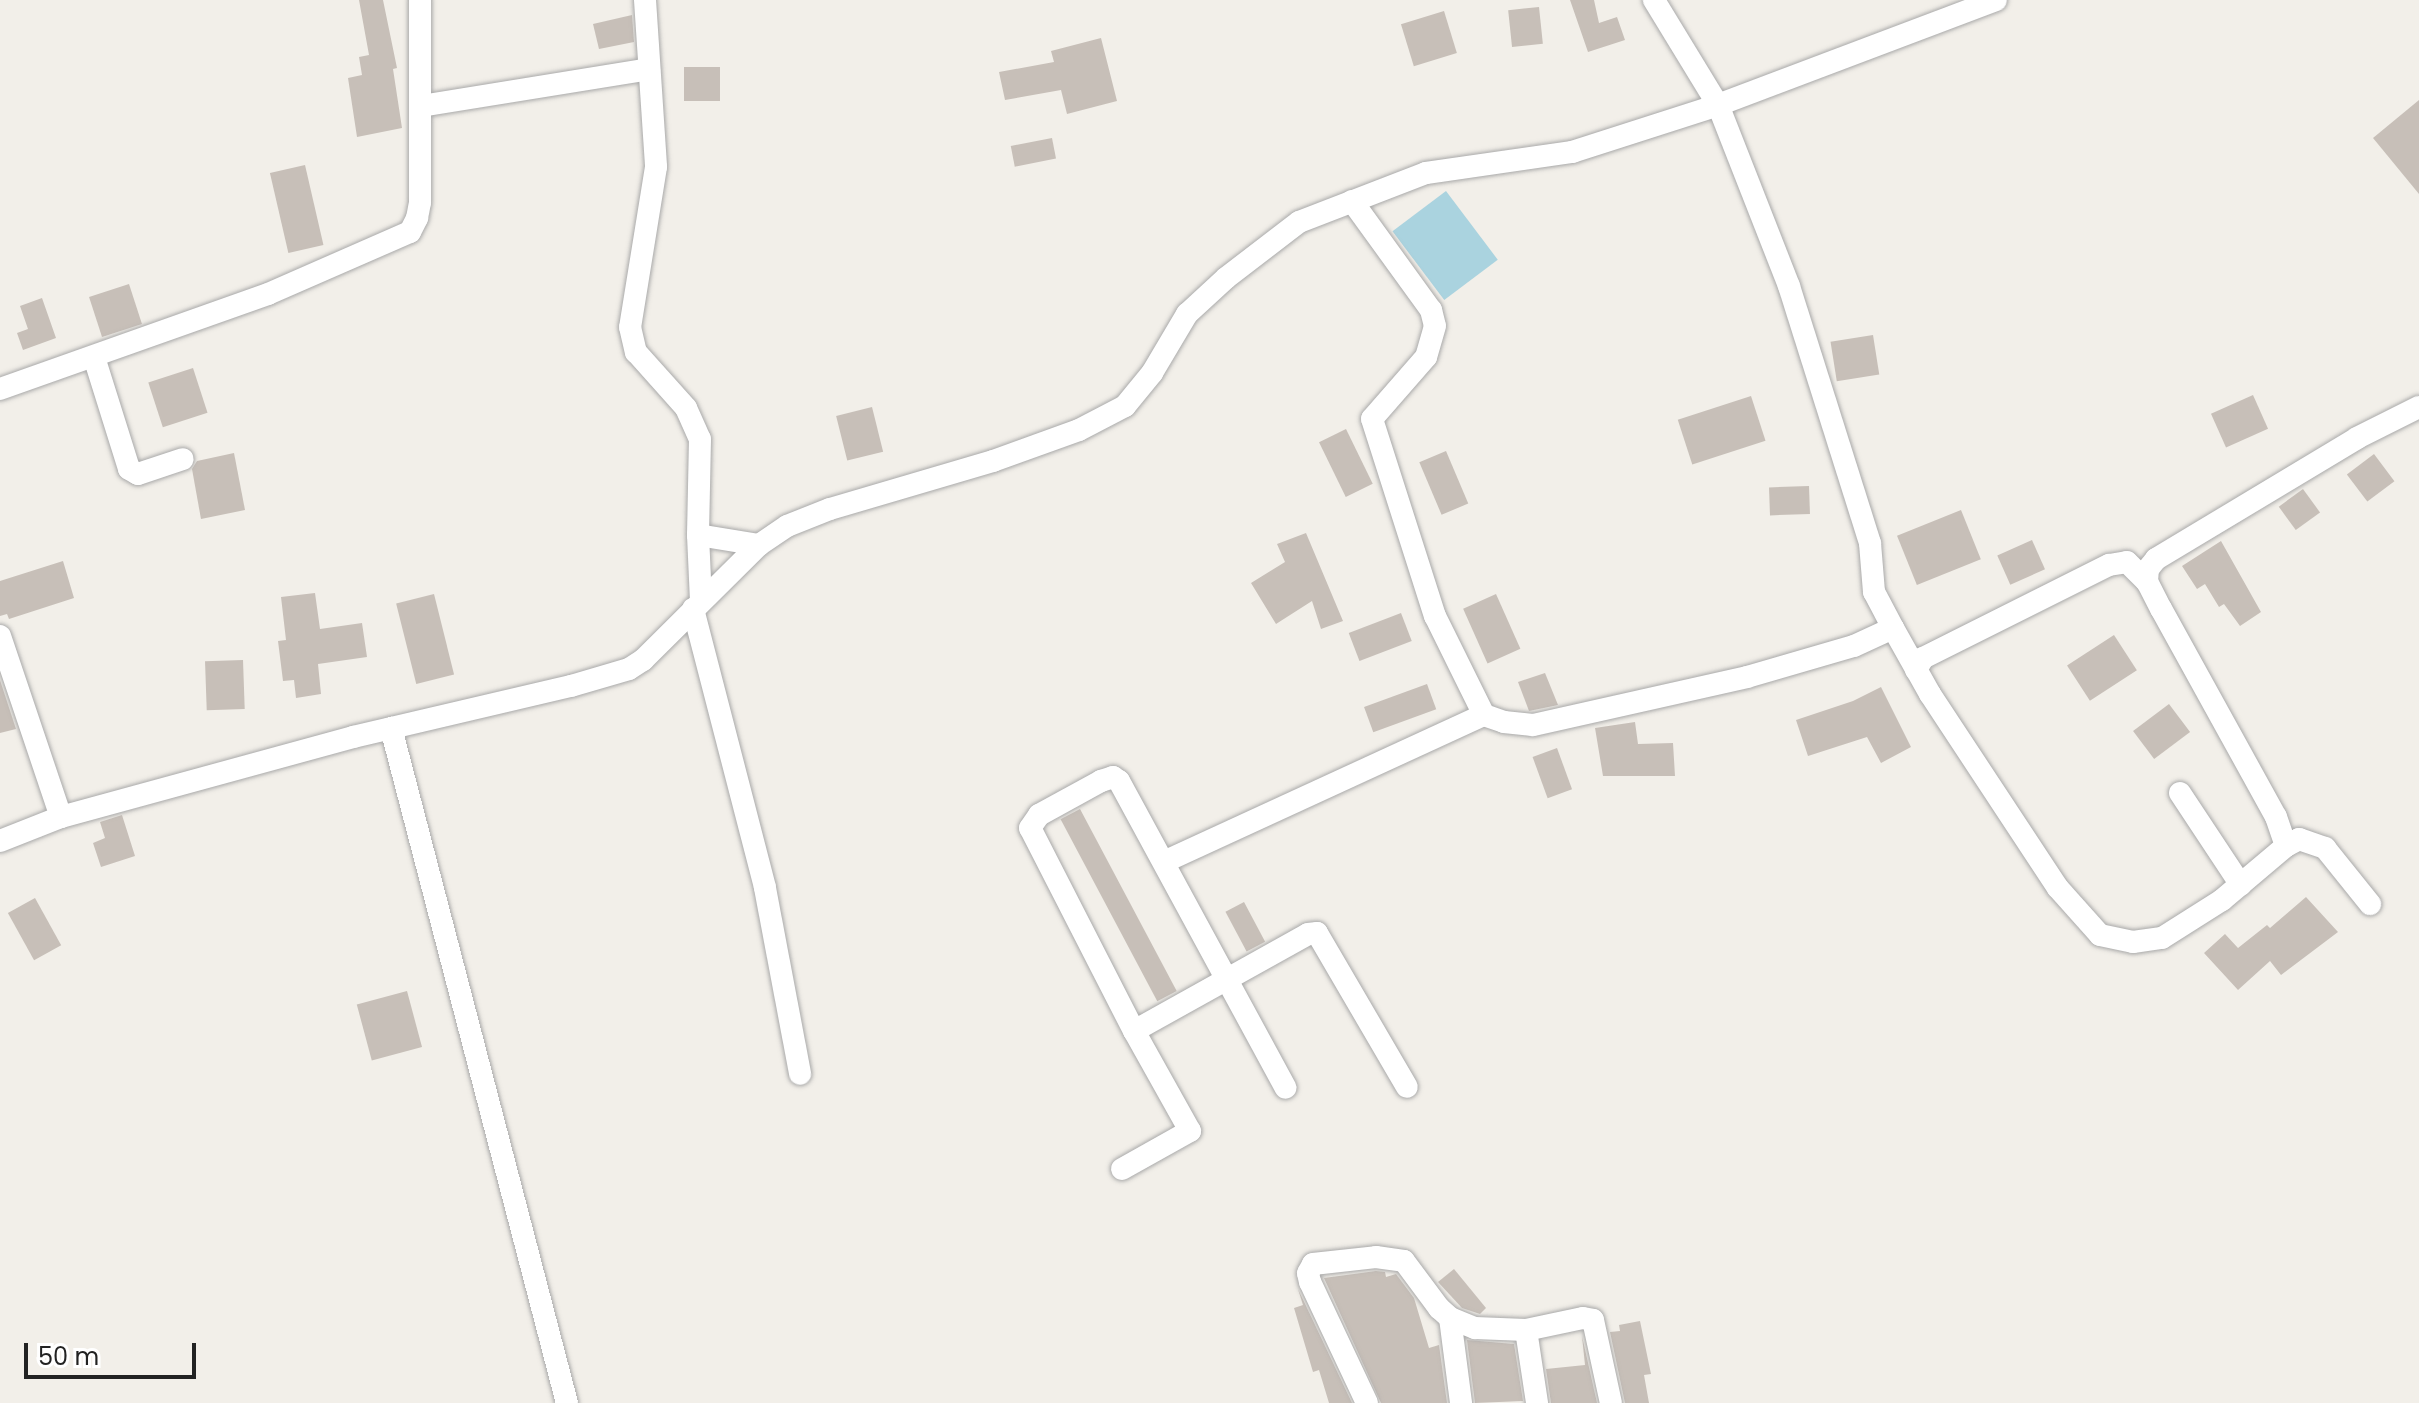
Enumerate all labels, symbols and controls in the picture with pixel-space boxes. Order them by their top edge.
scale bar [28,1327,200,1377]
text: 50 m [38,1340,99,1373]

